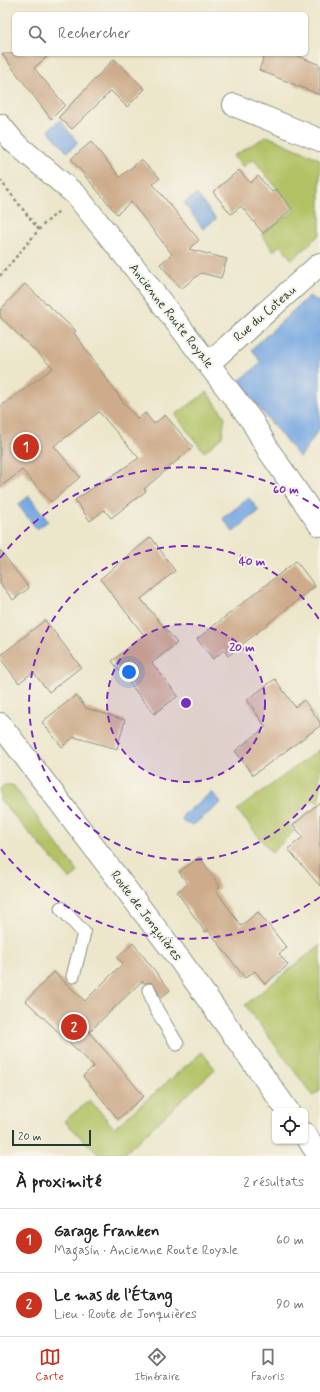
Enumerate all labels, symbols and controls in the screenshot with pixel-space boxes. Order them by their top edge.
search box [12,12,308,56]
icon: search [26,23,48,45]
text: Rechercher [58,24,131,44]
street label: Ancienne Route Royale [125,260,217,372]
street label: Rue du Coteau [230,282,300,346]
pin: 1 [13,432,39,462]
text: 60 m [273,482,299,498]
text: 40 m [239,554,266,570]
text: 20 m [229,640,255,656]
your location [119,662,139,682]
centre of rings [179,696,193,710]
street label: Route de Jonquières [106,867,186,965]
pin: 2 [61,1012,87,1042]
map controls [272,1108,308,1144]
button: locate [272,1108,308,1144]
scale bar [12,1128,91,1147]
text: 20 m [18,1130,41,1144]
text: À proximité [16,1171,101,1193]
text: 2 résultats [243,1174,304,1191]
text: Garage Franken [54,1222,159,1242]
text: 1 [26,1232,32,1249]
text: 60 m [276,1232,304,1249]
text: Magasin · Ancienne Route Royale [54,1242,238,1259]
text: Le mas de l’Étang [54,1286,173,1306]
text: 2 [26,1296,32,1313]
text: 90 m [276,1296,304,1313]
text: Lieu · Route de Jonquières [54,1306,197,1323]
tab: Carte [36,1346,64,1384]
tab: Itinéraire [135,1346,180,1384]
tab: Favoris [251,1346,284,1384]

